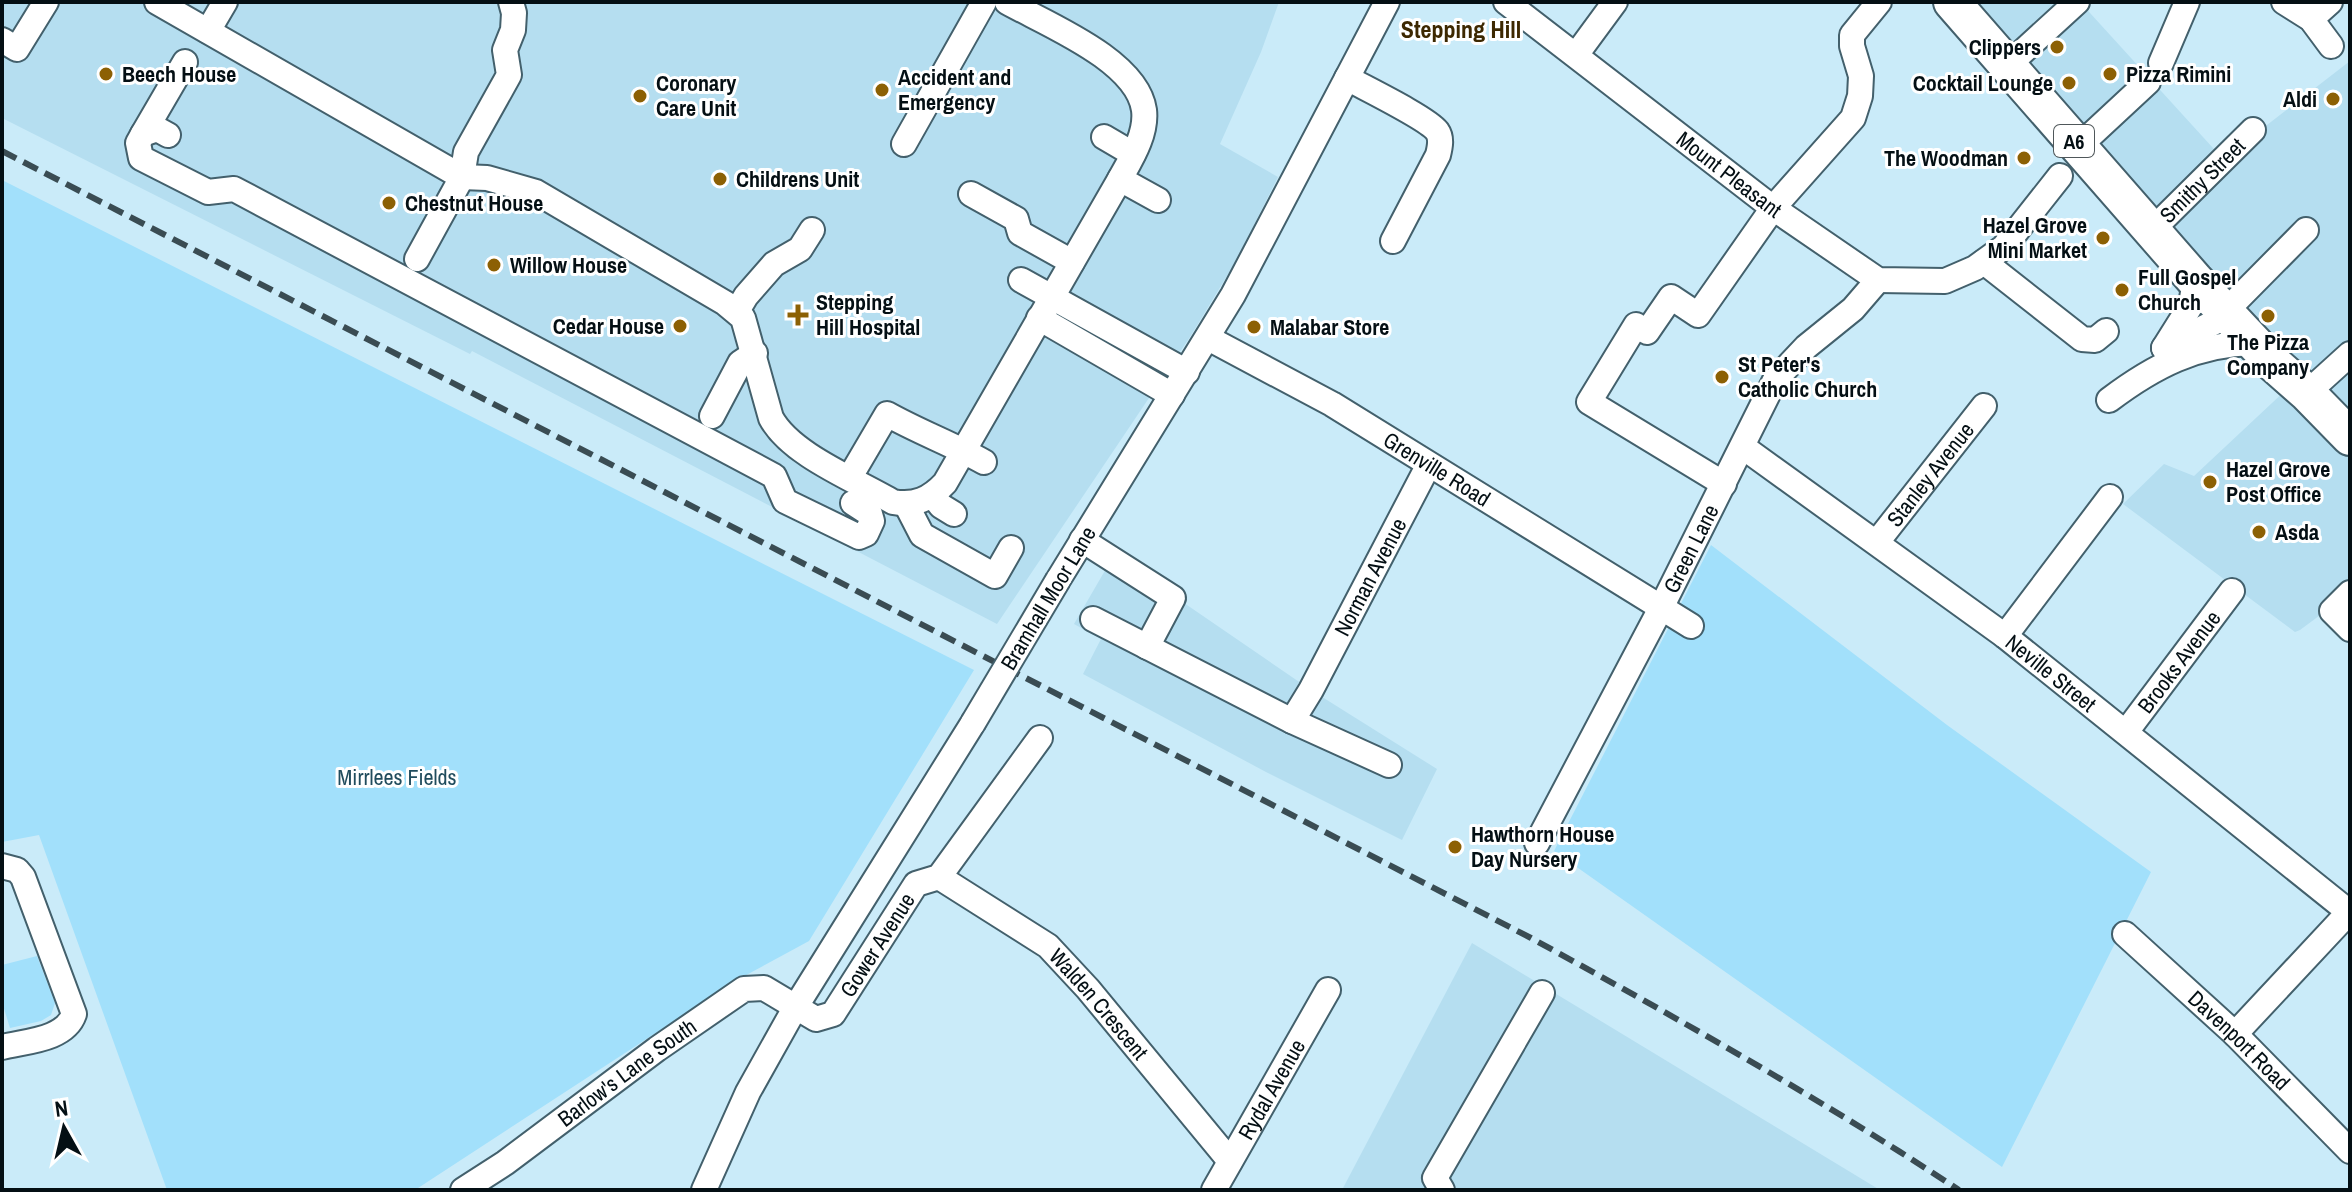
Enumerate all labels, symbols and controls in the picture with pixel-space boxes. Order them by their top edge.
district label: Stepping Hill [1401,13,1521,45]
place label: Clippers [1969,32,2041,62]
marker: Clippers [2048,38,2066,56]
place label: Beech House [122,59,236,89]
place label: Pizza Rimini [2126,59,2231,89]
place label: Accident and Emergency [898,62,1011,117]
marker: Beech House [97,65,115,83]
marker: Pizza Rimini [2101,65,2119,83]
place label: Coronary Care Unit [656,68,736,123]
place label: Cocktail Lounge [1913,68,2053,98]
marker: Cocktail Lounge [2060,74,2078,92]
marker: Accident and Emergency [873,81,891,99]
place label: Aldi [2283,84,2317,114]
marker: Coronary Care Unit [631,87,649,105]
marker: Aldi [2324,90,2342,108]
street label: Mount Pleasant [1670,124,1788,225]
road number: A6 [2054,125,2094,157]
street label: Smithy Street [2153,131,2252,230]
place label: The Woodman [1884,143,2008,173]
marker: The Woodman [2015,149,2033,167]
place label: Childrens Unit [736,164,859,194]
marker: Childrens Unit [711,170,729,188]
place label: Chestnut House [405,188,543,218]
marker: Chestnut House [380,194,398,212]
place label: Hazel Grove Mini Market [1983,210,2087,265]
marker: Hazel Grove Mini Market [2094,229,2112,247]
place label: Willow House [510,250,627,280]
marker: Willow House [485,256,503,274]
place label: Full Gospel Church [2138,262,2236,317]
marker: Full Gospel Church [2113,281,2131,299]
place label: Stepping Hill Hospital [816,287,920,342]
marker: Stepping Hill Hospital [787,304,809,326]
marker: The Pizza Company [2259,307,2277,325]
place label: Cedar House [553,311,664,341]
place label: Malabar Store [1270,312,1389,342]
marker: Cedar House [671,317,689,335]
marker: Malabar Store [1245,318,1263,336]
place label: The Pizza Company [2227,327,2309,382]
place label: St Peter's Catholic Church [1738,349,1877,404]
marker: St Peter's Catholic Church [1713,368,1731,386]
street label: Stanley Avenue [1880,416,1981,533]
street label: Grenville Road [1378,425,1496,513]
place label: Hazel Grove Post Office [2226,454,2330,509]
marker: Hazel Grove Post Office [2201,473,2219,491]
street label: Green Lane [1656,499,1725,598]
street label: Norman Avenue [1327,513,1413,641]
place label: Asda [2275,517,2319,547]
street label: Bramhall Moor Lane [993,521,1103,675]
marker: Asda [2250,523,2268,541]
street label: Brooks Avenue [2130,604,2227,719]
street label: Neville Street [1999,627,2103,719]
park label: Mirrlees Fields [337,762,457,792]
place label: Hawthorn House Day Nursery [1471,819,1614,874]
marker: Hawthorn House Day Nursery [1446,838,1464,856]
street label: Gower Avenue [833,887,922,1003]
street label: Walden Crescent [1043,942,1155,1066]
street label: Davenport Road [2182,984,2297,1097]
street label: Barlow's Lane South [552,1011,702,1133]
street label: Rydal Avenue [1231,1034,1312,1145]
north arrow [24,1088,104,1168]
text: N [53,1092,70,1124]

